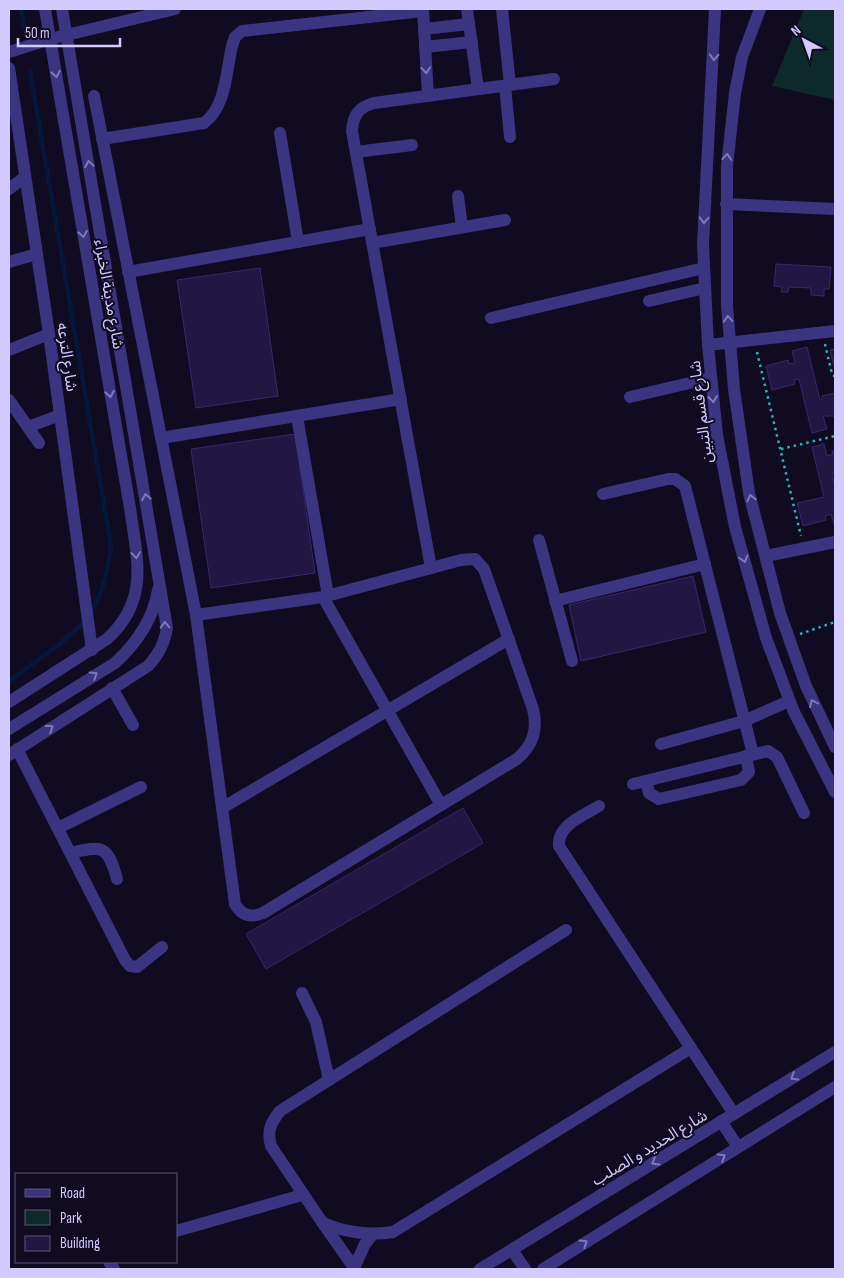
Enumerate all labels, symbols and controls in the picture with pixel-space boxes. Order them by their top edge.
scale bar [18,15,120,47]
north arrow [779,15,829,65]
text: N [787,22,804,39]
text: 50 m [25,24,50,43]
one-way arrow [708,54,719,62]
one-way arrow [421,66,432,74]
one-way arrow [51,70,61,78]
one-way arrow [722,153,733,161]
one-way arrow [84,160,94,169]
one-way arrow [699,216,709,224]
one-way arrow [78,230,88,239]
street label: شارع مدينة الخبراء [88,238,128,351]
one-way arrow [722,315,733,323]
street label: شارع الترعه [50,322,81,393]
street label: شارع قسم التبين [686,359,719,464]
one-way arrow [105,390,115,399]
one-way arrow [707,396,718,404]
one-way arrow [141,493,151,501]
one-way arrow [746,493,757,502]
one-way arrow [130,551,141,559]
one-way arrow [738,554,748,562]
one-way arrow [160,621,171,629]
one-way arrow [89,672,98,682]
one-way arrow [809,699,820,708]
one-way arrow [44,725,53,735]
one-way arrow [790,1071,799,1081]
street label: شارع الحديد و الصلب [589,1106,712,1192]
one-way arrow [717,1154,726,1164]
one-way arrow [652,1156,661,1165]
legend [15,1173,178,1263]
text: Road [60,1184,85,1203]
text: Park [60,1209,82,1228]
text: Building [60,1234,100,1253]
one-way arrow [579,1240,588,1250]

